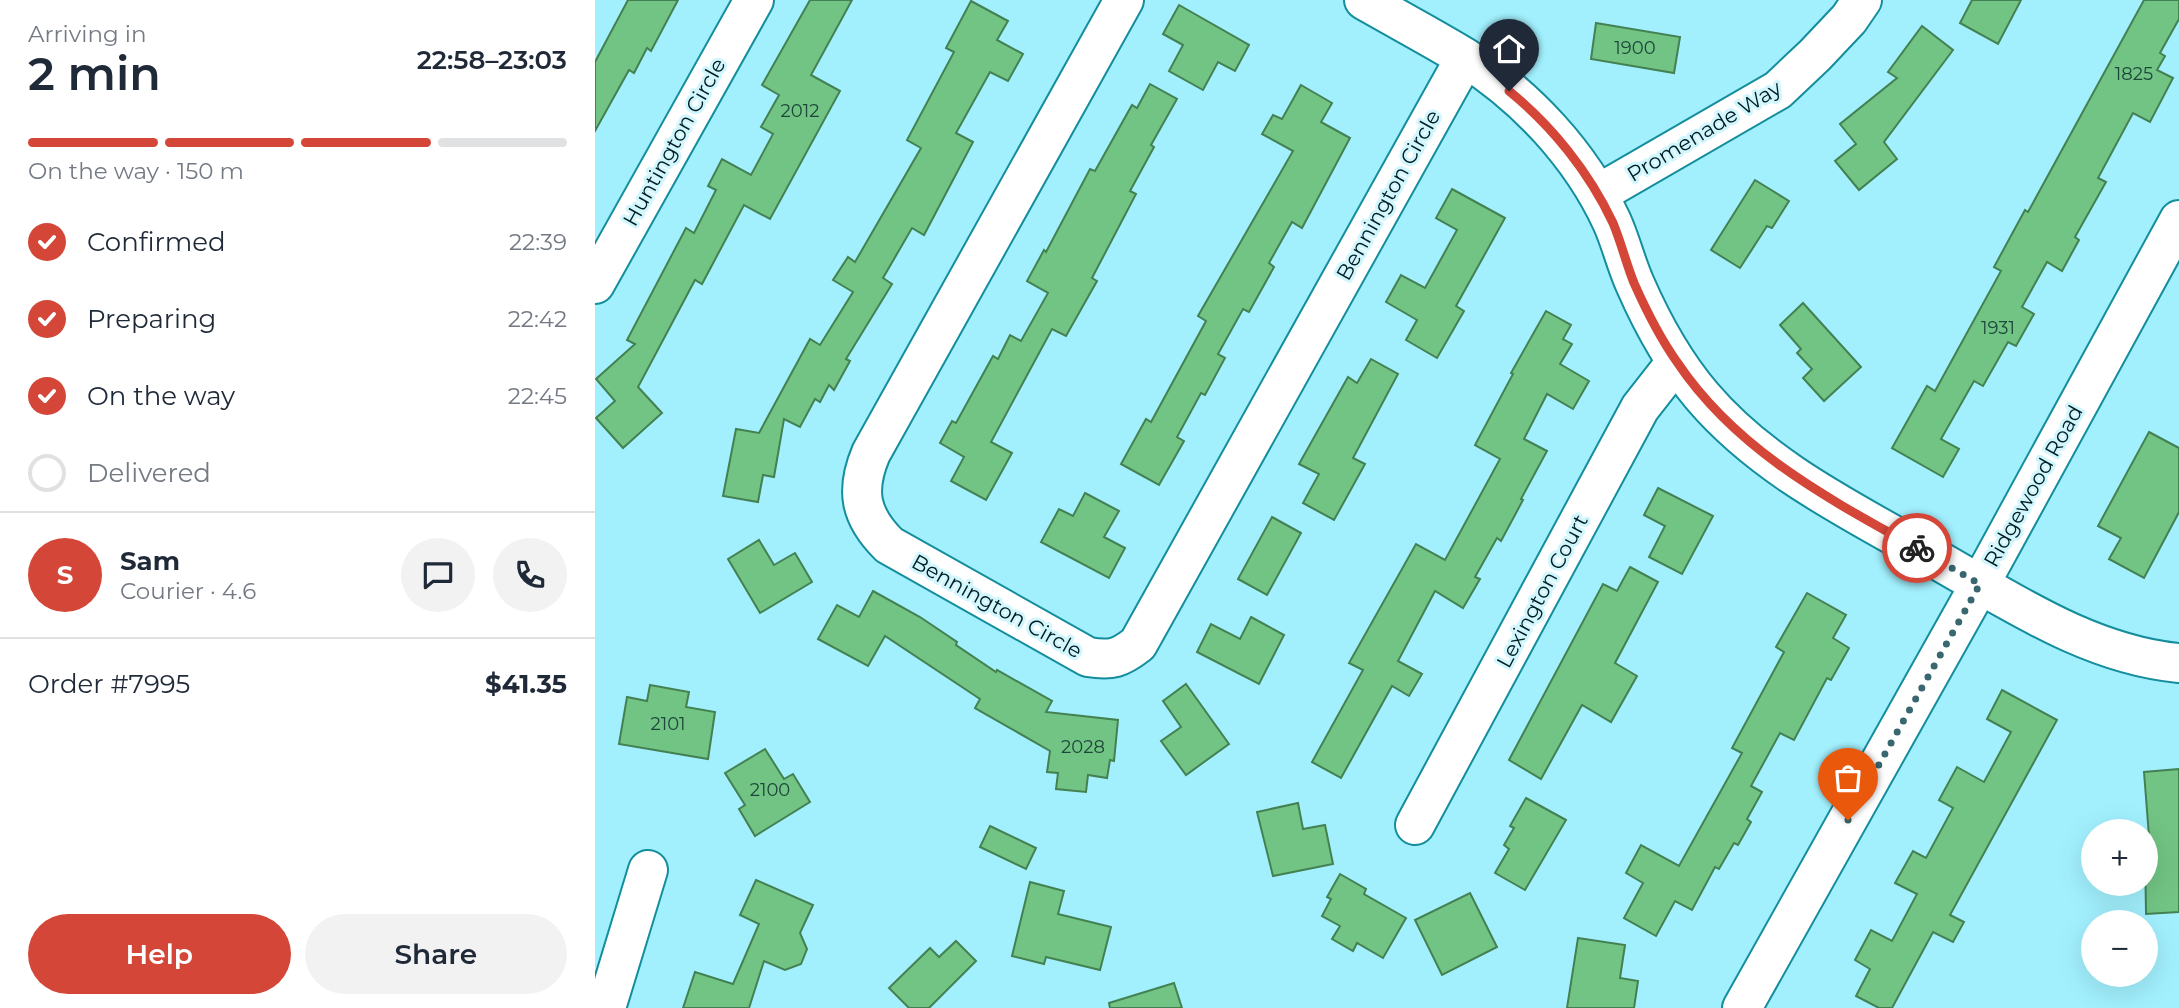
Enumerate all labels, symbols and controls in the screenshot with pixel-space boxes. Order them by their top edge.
pin [1479,19,1539,91]
text: Arriving in [28,20,147,48]
icon: home [1490,30,1528,68]
house number: 1900 [1614,37,1656,59]
text: 22:58–23:03 [417,44,567,76]
text: 2 min [28,45,161,102]
street label: Huntington Circle [618,54,730,230]
house number: 1825 [2115,63,2153,85]
street label: Promenade Way [1622,75,1786,187]
house number: 2012 [781,100,819,122]
street label: Bennington Circle [1331,105,1445,285]
text: On the way · 150 m [28,157,244,185]
icon: check [28,223,66,261]
text: Confirmed [87,226,226,258]
text: 22:39 [509,228,567,256]
icon: check [28,300,66,338]
text: Preparing [87,303,216,335]
text: 22:42 [508,305,567,333]
house number: 1931 [1981,317,2015,339]
icon: check [28,377,66,415]
text: On the way [87,380,235,412]
text: 22:45 [508,382,567,410]
street label: Ridgewood Road [1978,401,2088,571]
text: Delivered [87,457,211,489]
street label: Lexington Court [1491,510,1593,672]
courier [1882,513,1952,583]
icon: bike [1898,529,1936,567]
button: chat [401,538,475,612]
button: phone [493,538,567,612]
text: Sam [120,545,180,577]
street label: Bennington Circle [907,549,1087,663]
text: S [57,559,73,591]
text: Courier · 4.6 [120,577,256,605]
text: Order #7995 [28,668,190,700]
text: $41.35 [485,668,567,700]
house number: 2101 [650,713,686,735]
house number: 2028 [1061,736,1105,758]
pin [1818,748,1878,820]
icon: bag [1829,759,1867,797]
house number: 2100 [750,779,790,801]
map controls [2081,819,2158,987]
button: + [2081,819,2158,896]
button: − [2081,910,2158,987]
button: Help [28,914,291,994]
button: Share [305,914,567,994]

